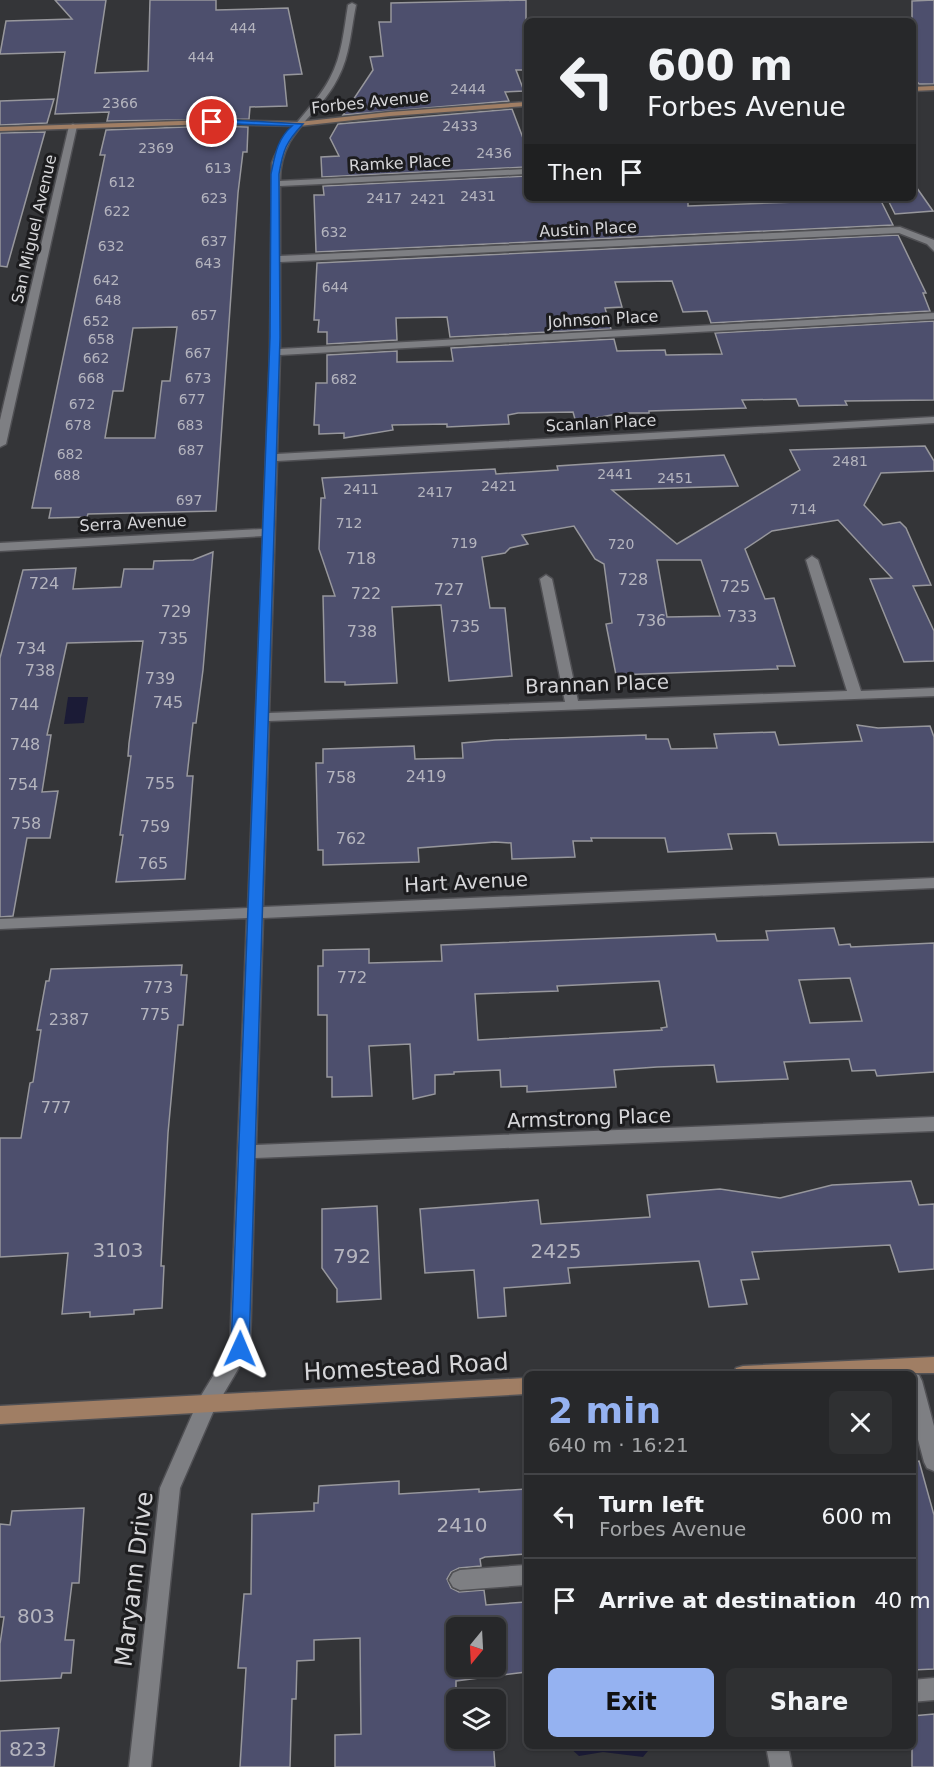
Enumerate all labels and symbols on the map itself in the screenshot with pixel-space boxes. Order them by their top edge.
house number: 444 [230,20,256,36]
house number: 444 [188,49,214,65]
house number: 2444 [450,81,486,97]
street label: Forbes Avenue [310,86,430,118]
house number: 2366 [102,95,138,111]
pin [186,96,237,147]
house number: 2433 [442,118,478,134]
house number: 2369 [138,140,174,156]
house number: 2436 [476,145,512,161]
street label: Ramke Place [348,151,452,175]
street label: San Miguel Avenue [8,153,60,305]
house number: 613 [205,160,231,176]
house number: 612 [109,174,135,190]
house number: 2431 [460,188,496,204]
house number: 623 [201,190,227,206]
house number: 2417 [366,190,402,206]
house number: 2421 [410,191,446,207]
house number: 622 [104,203,130,219]
street label: Austin Place [539,217,637,241]
house number: 632 [321,224,347,240]
house number: 637 [201,233,227,249]
house number: 632 [98,238,124,254]
house number: 643 [195,255,221,271]
house number: 642 [93,272,119,288]
house number: 644 [322,279,348,295]
house number: 648 [95,292,121,308]
house number: 657 [191,307,217,323]
street label: Johnson Place [546,307,659,331]
house number: 652 [83,313,109,329]
house number: 658 [88,331,114,347]
house number: 667 [185,345,211,361]
house number: 662 [83,350,109,366]
house number: 668 [78,370,104,386]
house number: 673 [185,370,211,386]
house number: 682 [331,371,357,387]
house number: 677 [179,391,205,407]
house number: 672 [69,396,95,412]
street label: Scanlan Place [545,411,657,435]
house number: 678 [65,417,91,433]
house number: 683 [177,417,203,433]
house number: 687 [178,442,204,458]
house number: 682 [57,446,83,462]
house number: 2481 [832,453,868,469]
house number: 2441 [597,466,633,482]
house number: 688 [54,467,80,483]
house number: 2451 [657,470,693,486]
house number: 2421 [481,478,517,494]
house number: 2411 [343,481,379,497]
house number: 2417 [417,484,453,500]
house number: 697 [176,492,202,508]
house number: 714 [790,501,816,517]
street label: Serra Avenue [79,511,187,535]
house number: 712 [336,515,362,531]
house number: 719 [451,535,477,551]
house number: 720 [608,536,634,552]
house number: 718 [346,549,376,568]
house number: 728 [618,570,648,589]
house number: 724 [29,574,59,593]
house number: 725 [720,577,750,596]
house number: 727 [434,580,464,599]
house number: 722 [351,584,381,603]
house number: 729 [161,602,191,621]
house number: 733 [727,607,757,626]
house number: 736 [636,611,666,630]
house number: 735 [450,617,480,636]
house number: 738 [347,622,377,641]
house number: 735 [158,629,188,648]
house number: 734 [16,639,46,658]
house number: 738 [25,661,55,680]
house number: 739 [145,669,175,688]
street label: Brannan Place [525,669,669,699]
house number: 745 [153,693,183,712]
house number: 744 [9,695,39,714]
house number: 748 [10,735,40,754]
house number: 2419 [406,767,446,786]
house number: 758 [326,768,356,787]
house number: 755 [145,774,175,793]
house number: 754 [8,775,38,794]
house number: 758 [11,814,41,833]
house number: 759 [140,817,170,836]
house number: 762 [336,829,366,848]
house number: 765 [138,854,168,873]
street label: Hart Avenue [403,867,529,897]
house number: 772 [337,968,367,987]
house number: 773 [143,978,173,997]
house number: 775 [140,1005,170,1024]
house number: 2387 [49,1010,89,1029]
house number: 777 [41,1098,71,1117]
street label: Armstrong Place [507,1103,671,1133]
house number: 3103 [93,1238,143,1262]
house number: 2425 [531,1239,581,1263]
house number: 792 [333,1244,371,1268]
position arrow [208,1317,272,1381]
street label: Homestead Road [303,1348,509,1386]
street label: Maryann Drive [109,1490,159,1668]
house number: 2410 [437,1513,487,1537]
house number: 803 [17,1604,55,1628]
north arrow [446,1617,506,1677]
house number: 823 [9,1737,47,1761]

